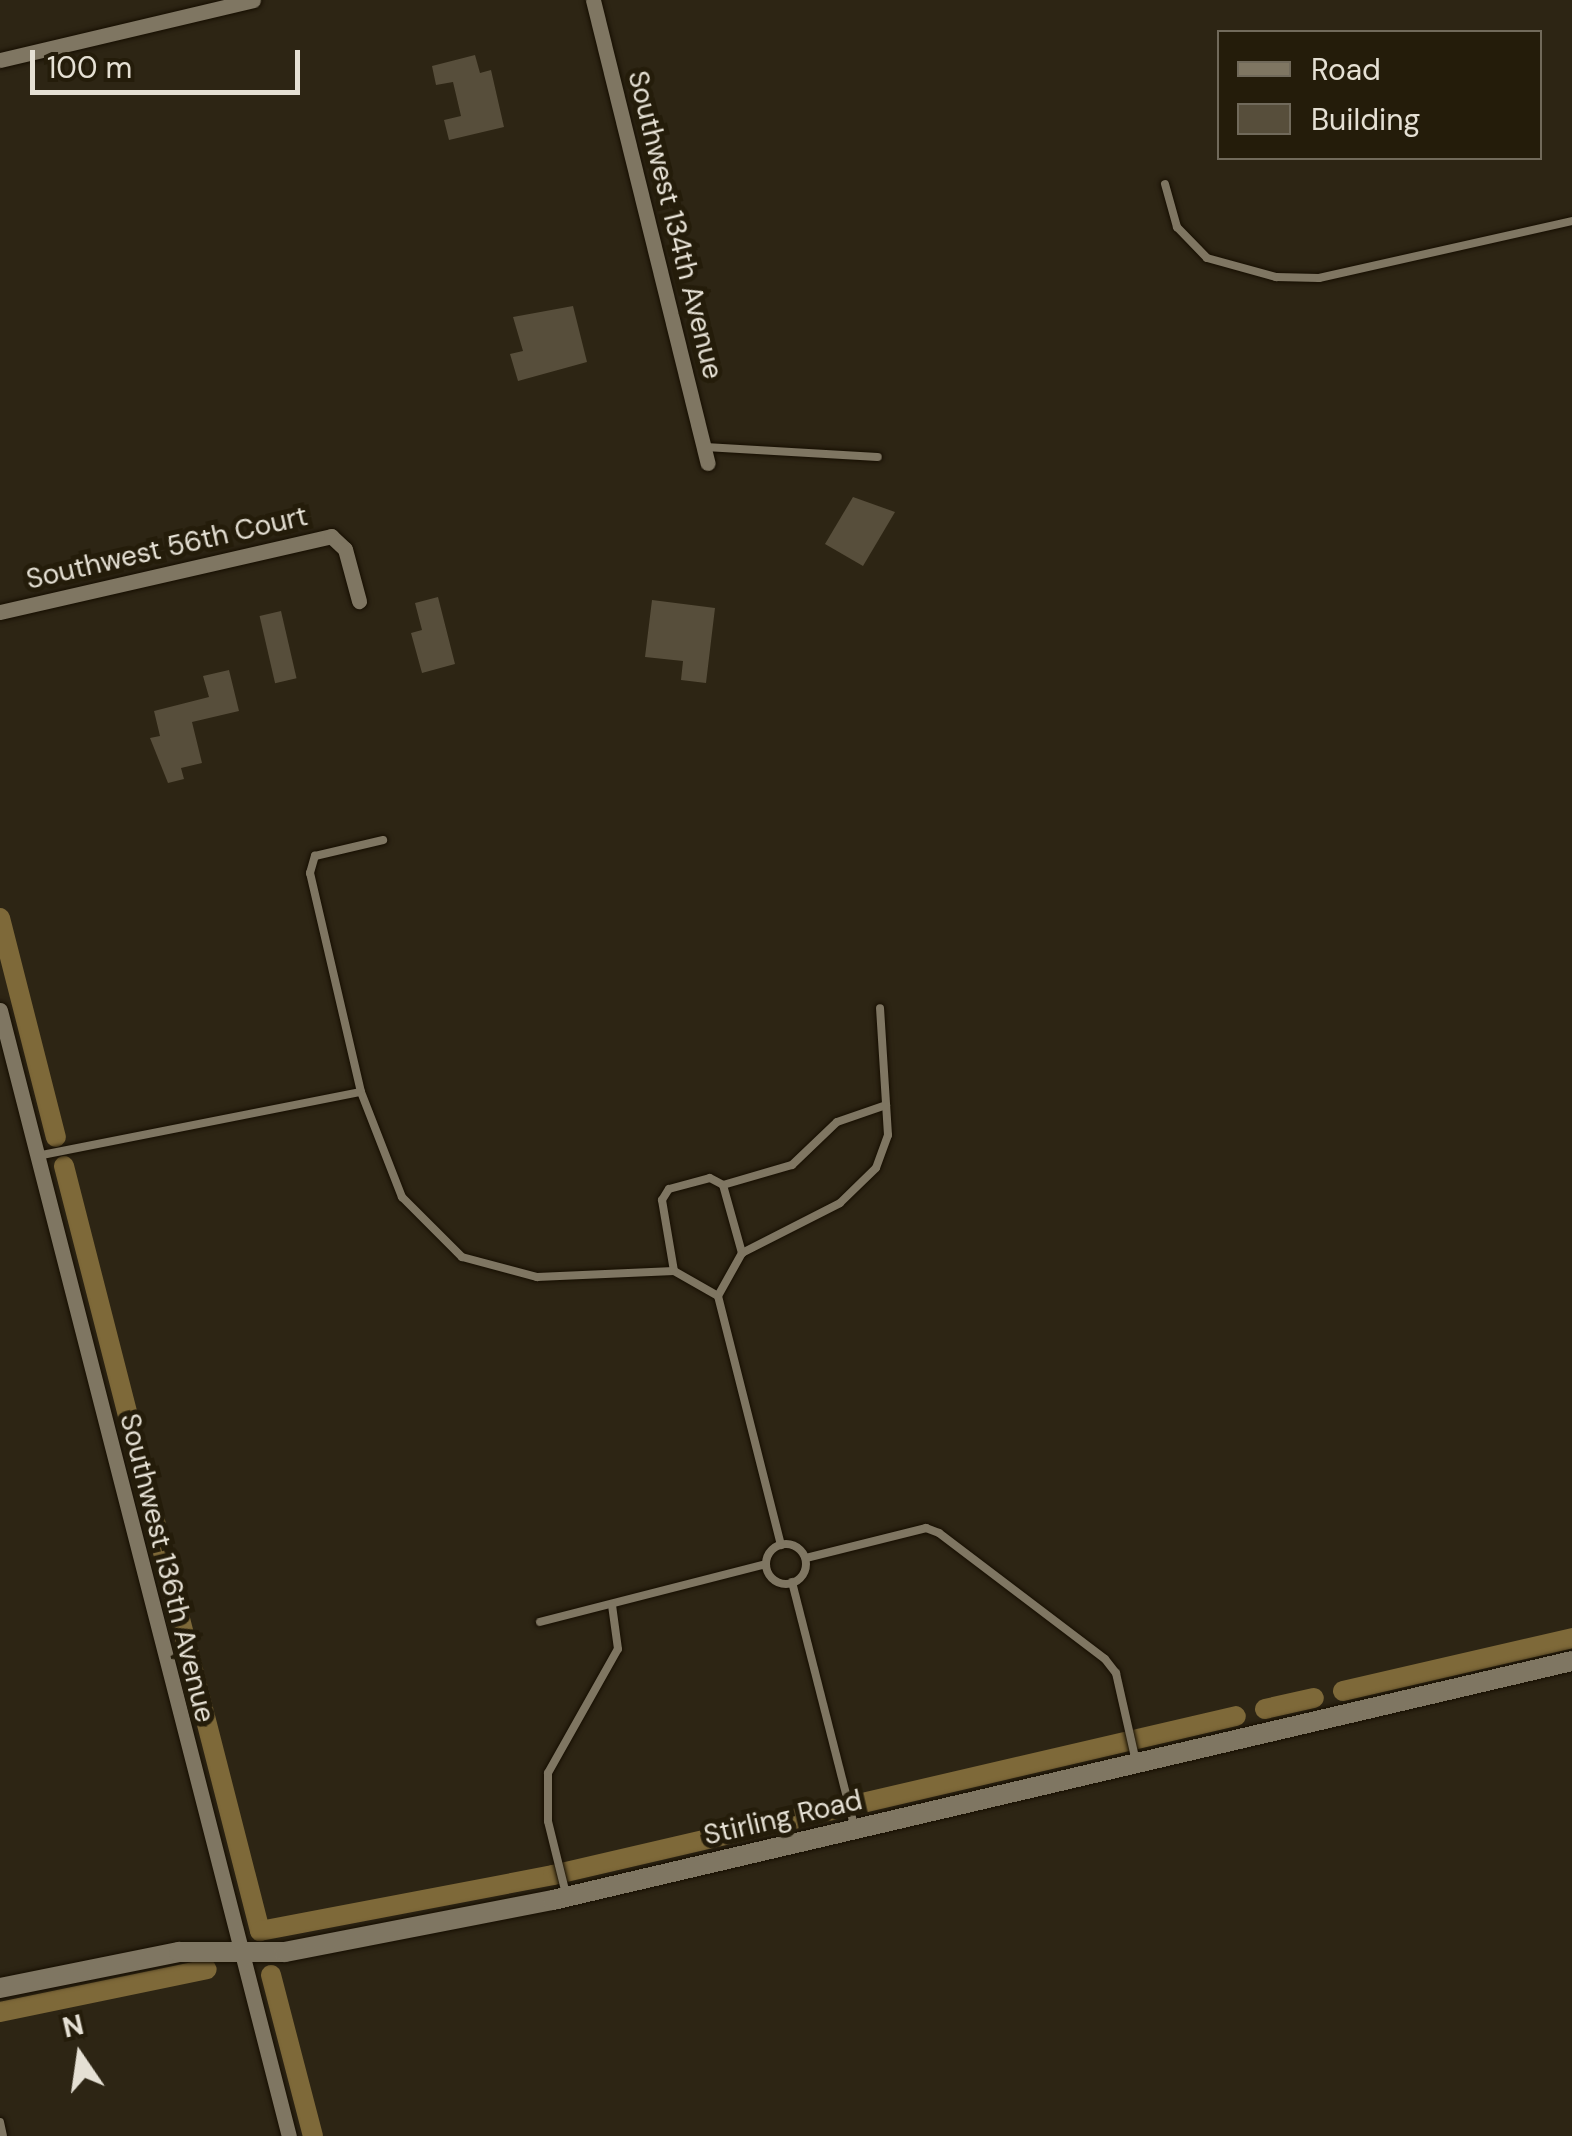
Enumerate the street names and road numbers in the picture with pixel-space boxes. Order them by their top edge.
street label: Southwest 134th Avenue [620,67,730,383]
street label: Southwest 56th Court [23,499,311,597]
street label: Southwest 136th Avenue [112,1410,222,1726]
street label: Stirling Road [700,1783,866,1853]

